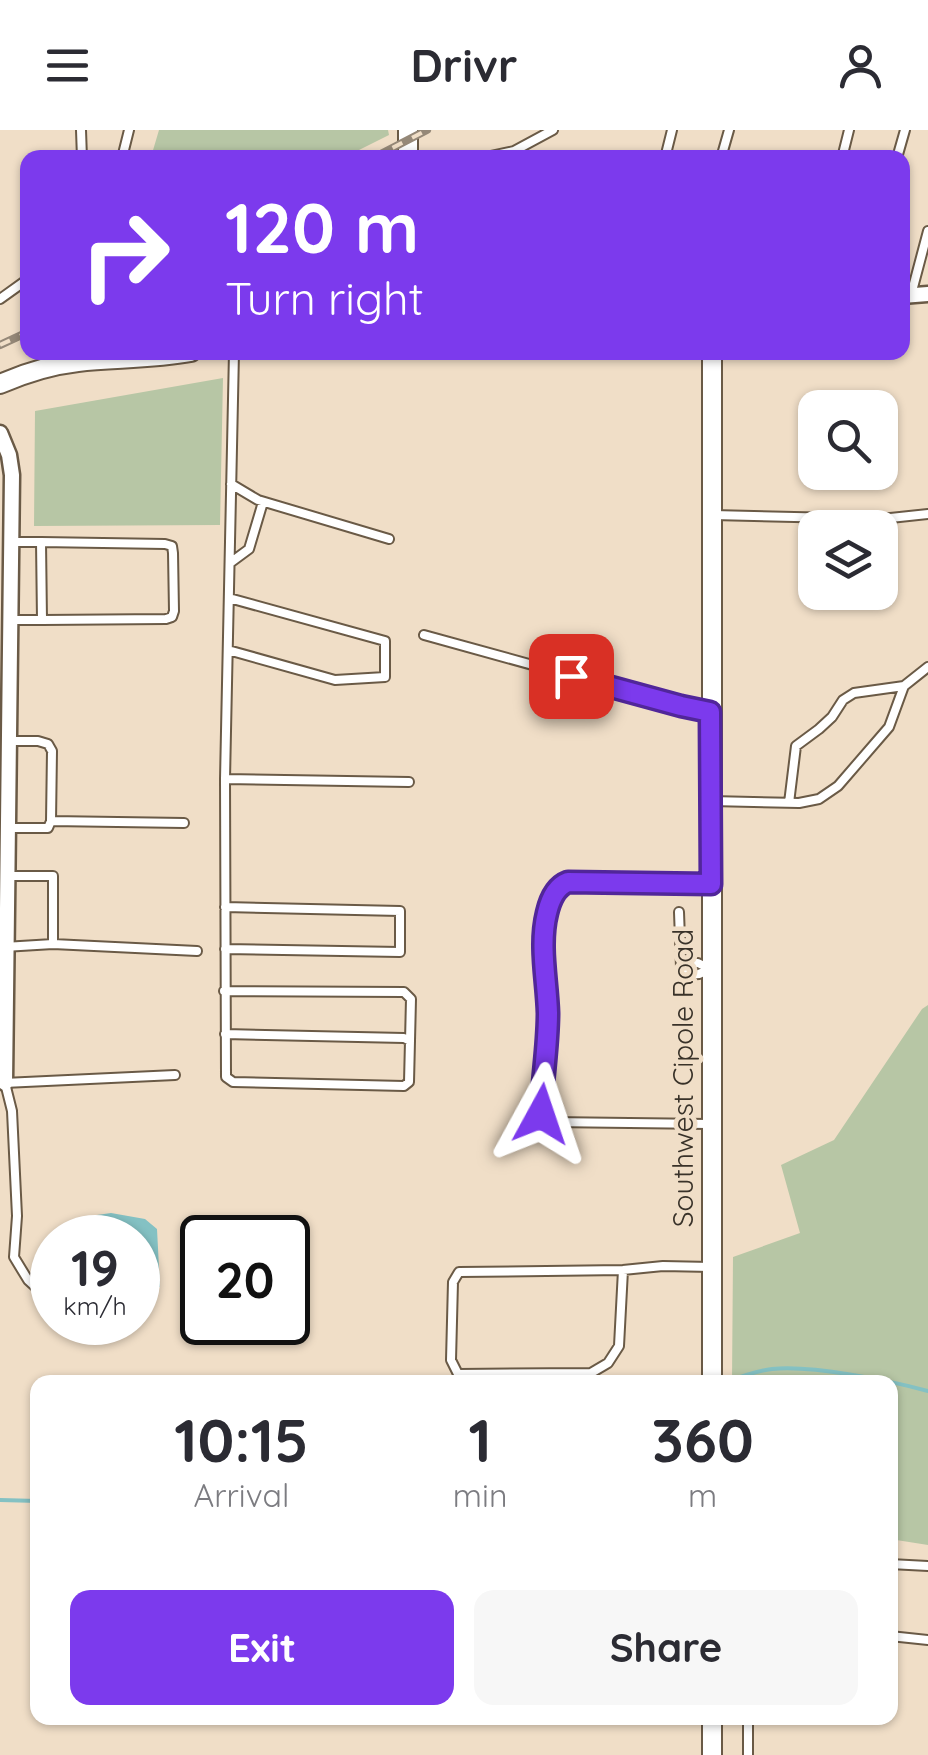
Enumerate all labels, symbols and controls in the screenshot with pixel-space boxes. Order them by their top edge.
text: Drivr [410,37,518,93]
icon: menu [40,38,95,93]
icon: person [833,38,888,93]
text: 120 m [225,183,419,271]
icon: right [60,190,190,320]
text: Turn right [225,270,424,326]
map controls [798,390,898,610]
button: search [798,390,898,490]
button: layers [798,510,898,610]
pin [529,634,614,719]
icon: arrive [544,649,599,704]
street label: Southwest Cipole Road [665,929,700,1227]
position arrow [489,1062,593,1166]
speed limit sign: 20 [180,1215,310,1345]
text: 19 [71,1236,119,1299]
text: km/h [63,1290,127,1321]
text: 10:15 [174,1402,309,1477]
text: 1 [468,1402,492,1477]
text: 360 [652,1402,754,1477]
text: Arrival [194,1475,289,1515]
text: min [453,1475,507,1515]
text: m [688,1475,717,1515]
button: Exit [70,1590,454,1705]
button: Share [474,1590,858,1705]

